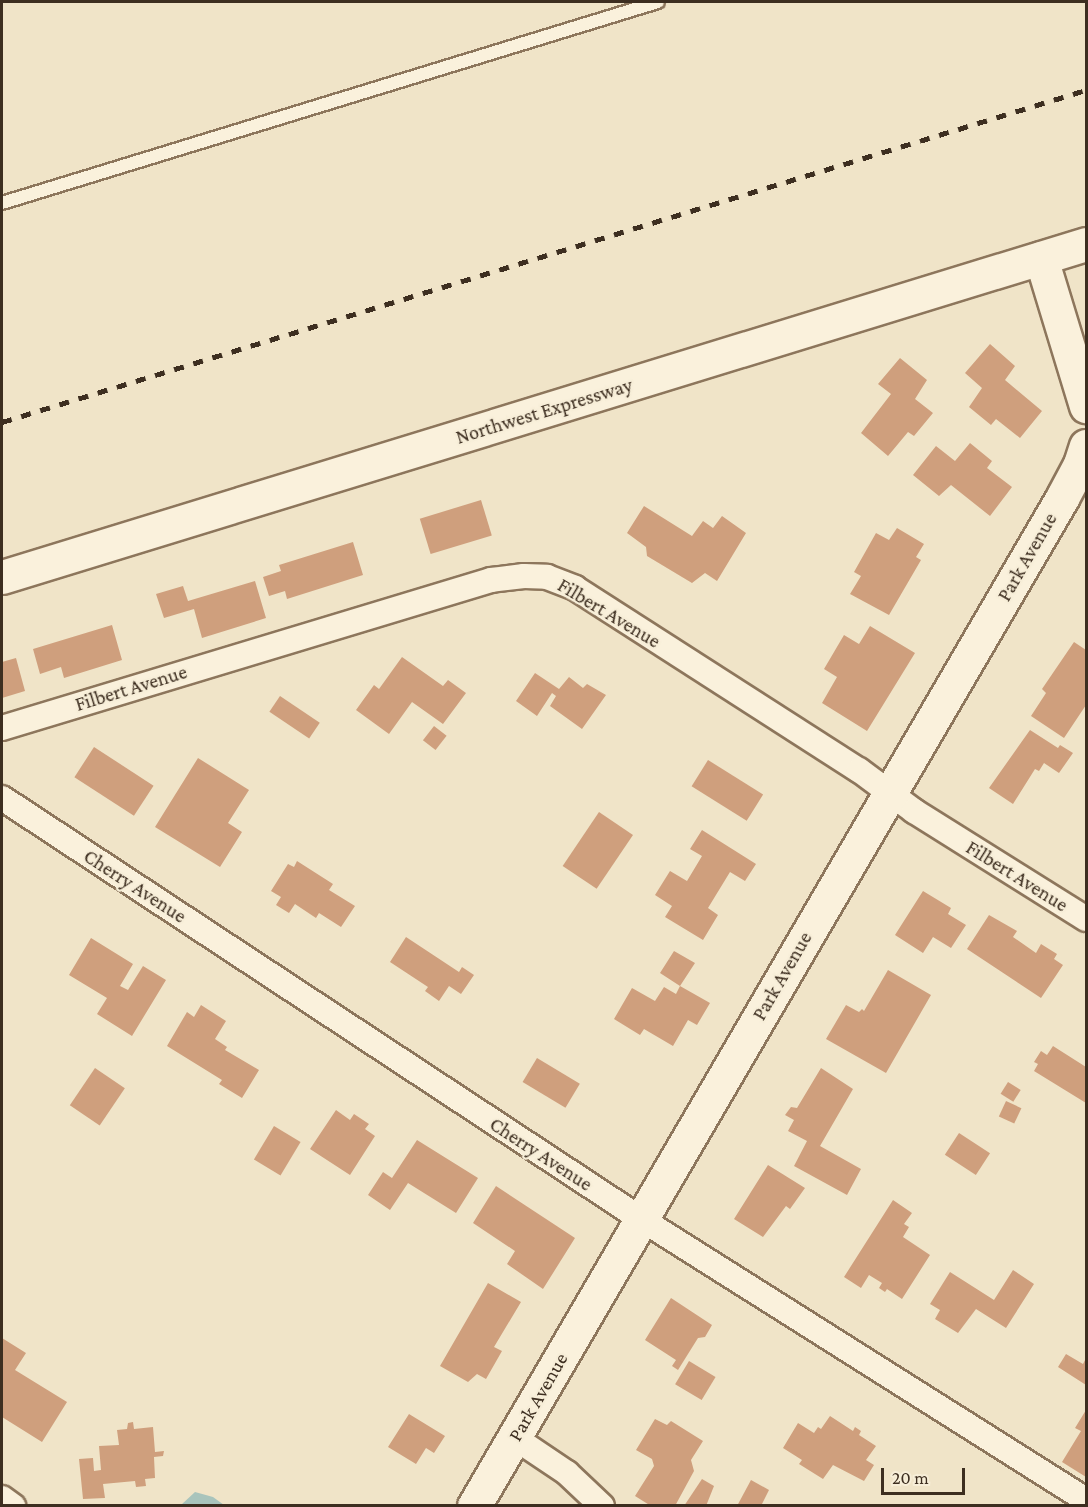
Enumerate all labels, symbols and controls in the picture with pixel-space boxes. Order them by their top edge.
street label: Northwest Expressway [453,373,635,449]
street label: Park Avenue [992,508,1062,606]
street label: Filbert Avenue [553,573,665,653]
street label: Filbert Avenue [72,660,190,716]
street label: Filbert Avenue [962,835,1072,917]
street label: Cherry Avenue [79,844,191,928]
street label: Park Avenue [747,927,817,1025]
street label: Cherry Avenue [485,1112,597,1196]
street label: Park Avenue [503,1348,573,1446]
scale bar [884,1456,968,1494]
text: 20 m [892,1468,929,1488]

